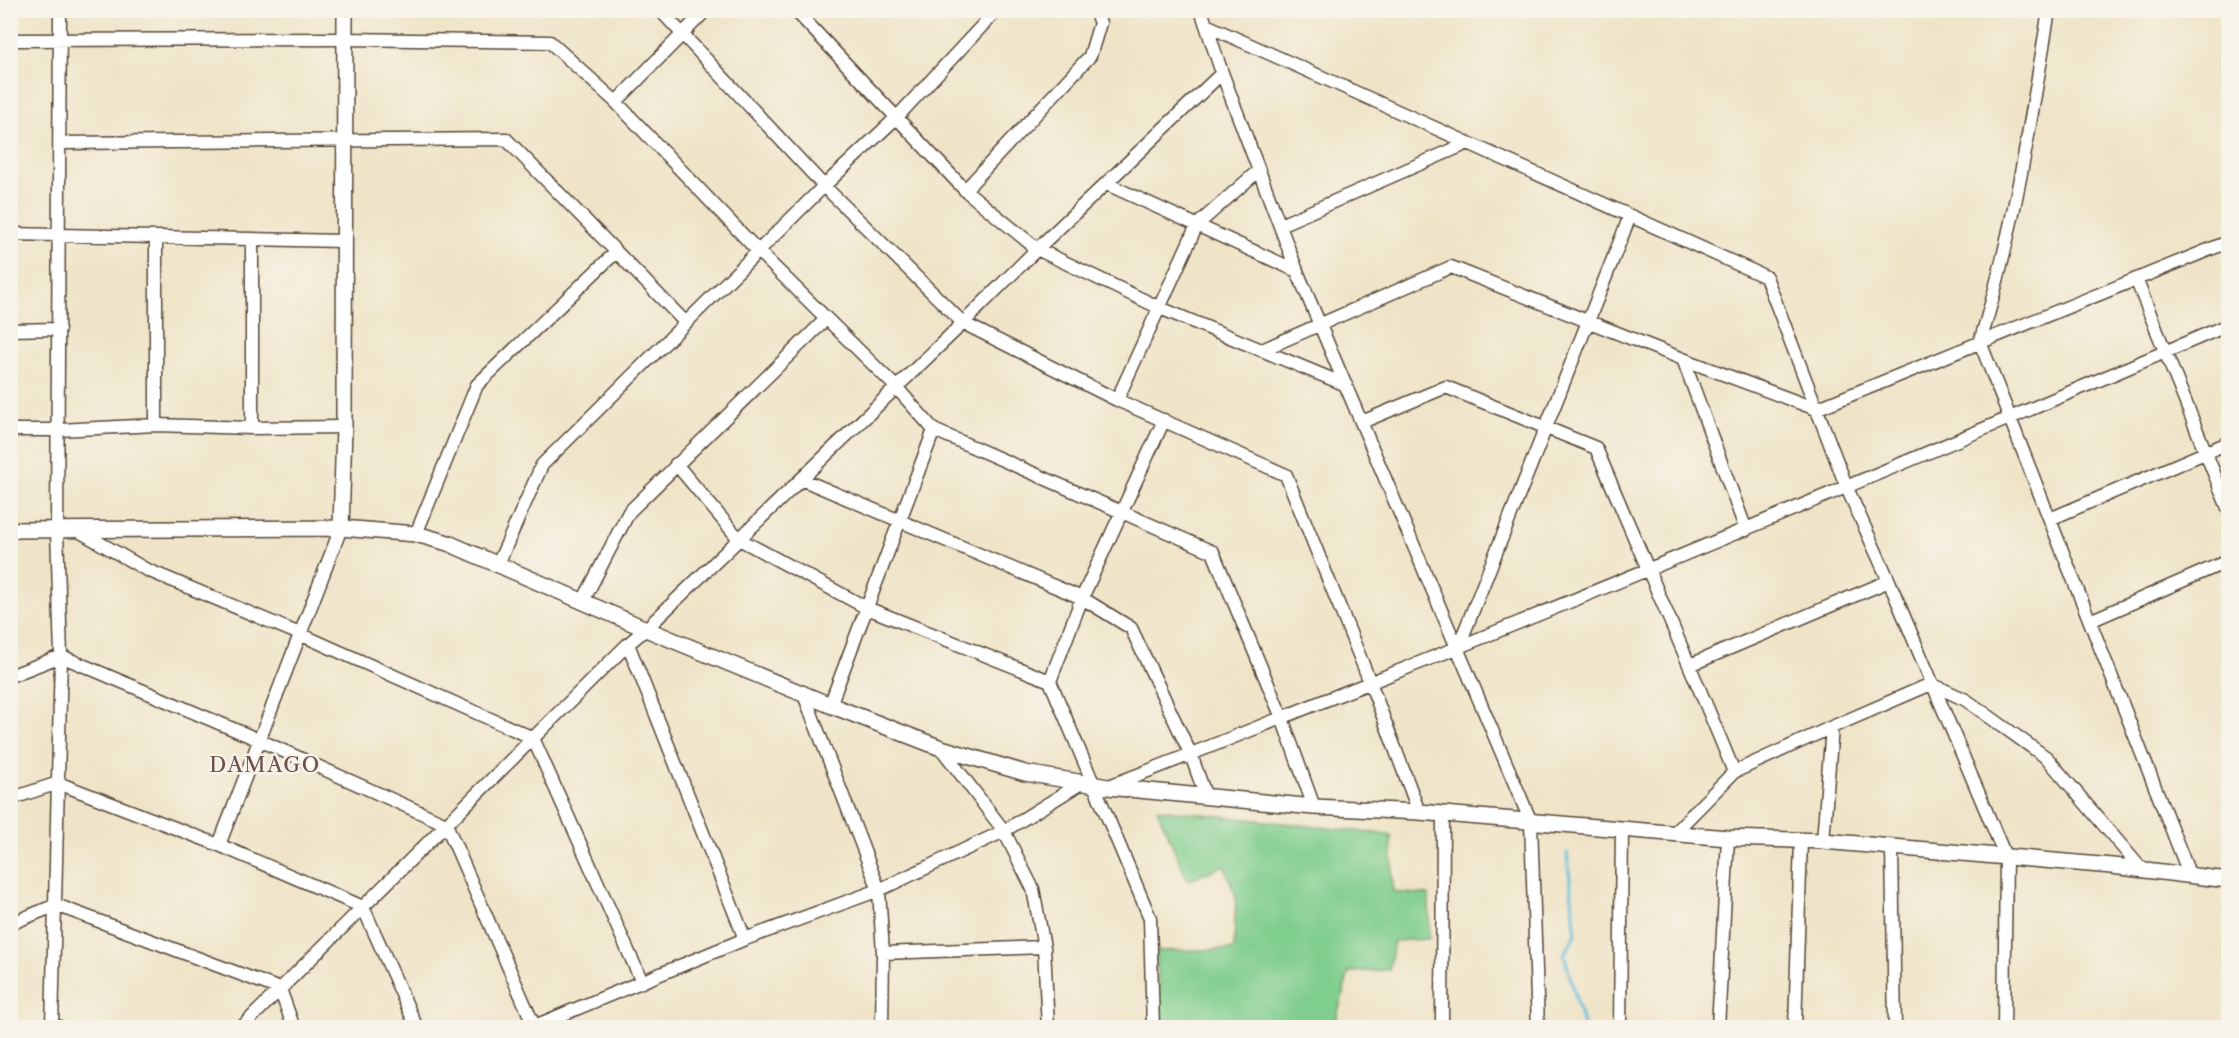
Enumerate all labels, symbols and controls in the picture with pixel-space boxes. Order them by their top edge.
district label: DAMAGO [209,752,321,777]

